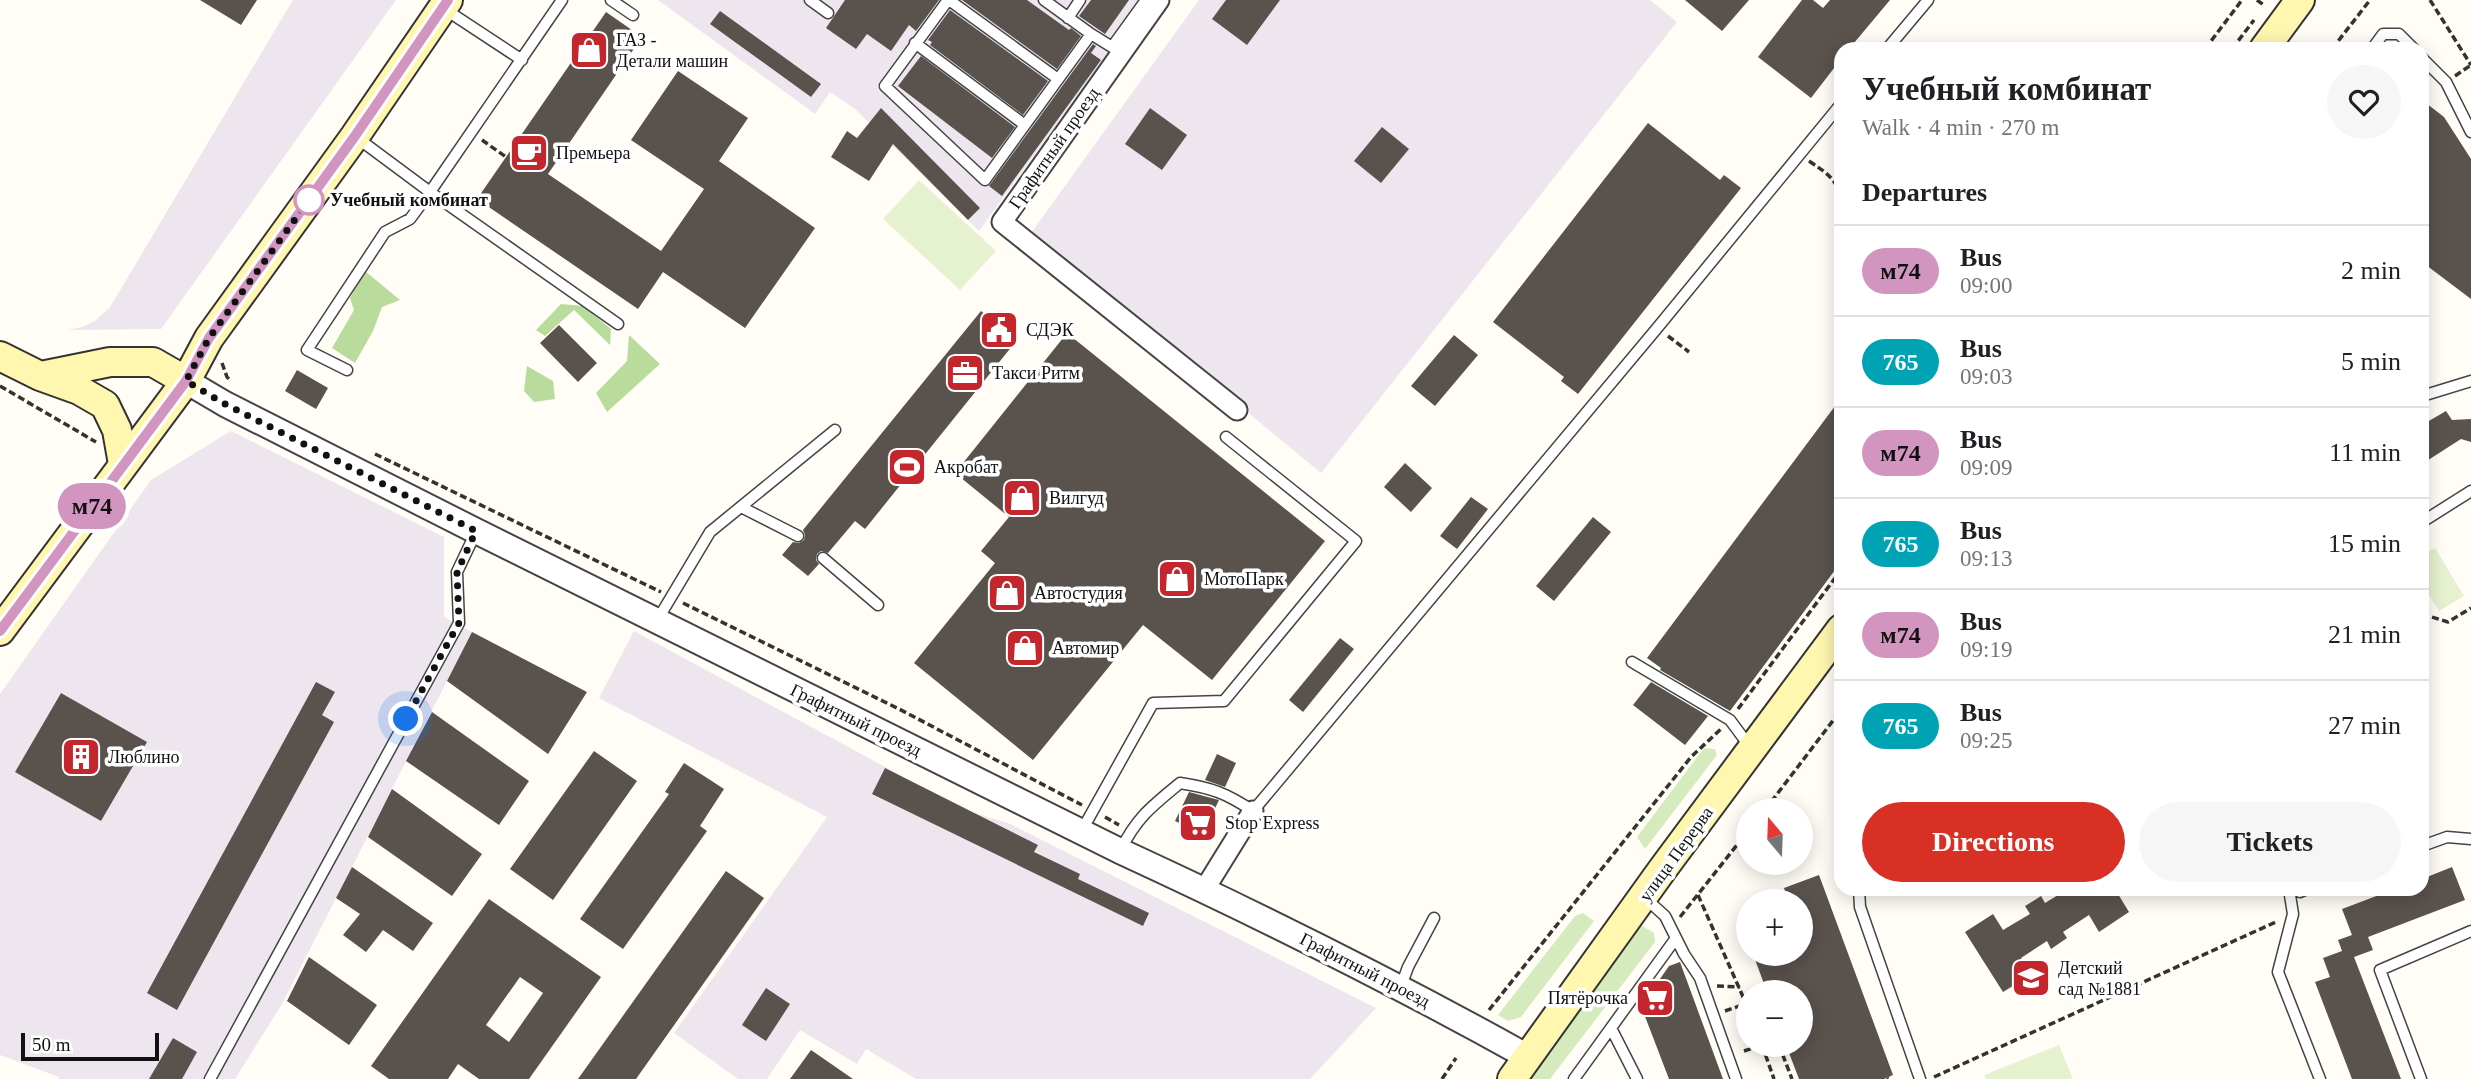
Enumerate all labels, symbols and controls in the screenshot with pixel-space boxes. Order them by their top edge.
shop icon: ГАЗ - Детали машин [568,29,610,71]
place label: ГАЗ - Детали машин [616,30,729,71]
button: heart [2327,65,2401,139]
text: Учебный комбинат [1862,71,2151,107]
street label: Графитный проезд [1005,84,1103,212]
text: Walk · 4 min · 270 m [1862,115,2059,140]
cafe icon: Премьера [508,132,550,174]
place label: Премьера [556,143,631,163]
text: Departures [1862,178,1987,207]
marker: Учебный комбинат [294,185,324,215]
place label: Учебный комбинат [330,190,488,210]
text: Bus [1960,243,2002,272]
text: 2 min [2341,256,2401,285]
text: м74 [1880,258,1921,284]
text: 09:00 [1960,273,2012,298]
public building icon: СДЭК [978,309,1020,351]
place label: СДЭК [1026,320,1075,340]
text: Bus [1960,334,2002,363]
text: 5 min [2341,347,2401,376]
text: 765 [1883,349,1919,375]
office icon: Такси Ритм [944,352,986,394]
place label: Такси Ритм [992,363,1080,383]
text: 09:03 [1960,364,2012,389]
text: Bus [1960,425,2002,454]
text: 11 min [2329,438,2401,467]
text: м74 [1880,440,1921,466]
sports icon: Акробат [886,446,928,488]
text: 09:09 [1960,455,2012,480]
place label: Акробат [934,457,998,477]
shop icon: Вилгуд [1001,477,1043,519]
line badge: м74 [52,483,132,529]
place label: Вилгуд [1049,488,1104,508]
text: м74 [72,493,112,519]
text: Bus [1960,516,2002,545]
text: 15 min [2328,529,2401,558]
text: 765 [1883,531,1919,557]
text: 09:13 [1960,546,2012,571]
shop icon: МотоПарк [1156,558,1198,600]
place label: МотоПарк [1204,569,1284,589]
shop icon: Автостудия [986,572,1028,614]
place label: Автостудия [1034,583,1123,603]
text: Bus [1960,607,2002,636]
text: 21 min [2328,620,2401,649]
text: м74 [1880,622,1921,648]
shop icon: Автомир [1004,627,1046,669]
text: 09:19 [1960,637,2012,662]
place label: Автомир [1052,638,1119,658]
street label: Графитный проезд [787,680,925,760]
text: Bus [1960,698,2002,727]
your location [388,701,423,736]
text: 27 min [2328,711,2401,740]
text: 765 [1883,713,1919,739]
text: 09:25 [1960,728,2012,753]
building icon: Люблино [60,736,102,778]
place label: Люблино [108,747,180,767]
north arrow [1736,798,1813,875]
map controls [1736,798,1813,1057]
supermarket icon: Stop Express [1177,802,1219,844]
button: Directions [1862,802,2125,882]
button: Tickets [2139,802,2401,882]
street label: улица Перерва [1635,803,1717,905]
place label: Stop Express [1225,813,1320,833]
button: + [1736,889,1813,966]
street label: Графитный проезд [1297,929,1433,1011]
school or university icon: Детский сад №1881 [2010,957,2052,999]
place label: Детский сад №1881 [2058,958,2141,999]
supermarket icon: Пятёрочка [1634,977,1676,1019]
button: − [1736,980,1813,1057]
place label: Пятёрочка [1548,988,1628,1008]
scale bar [21,1030,159,1062]
text: 50 m [32,1034,71,1055]

